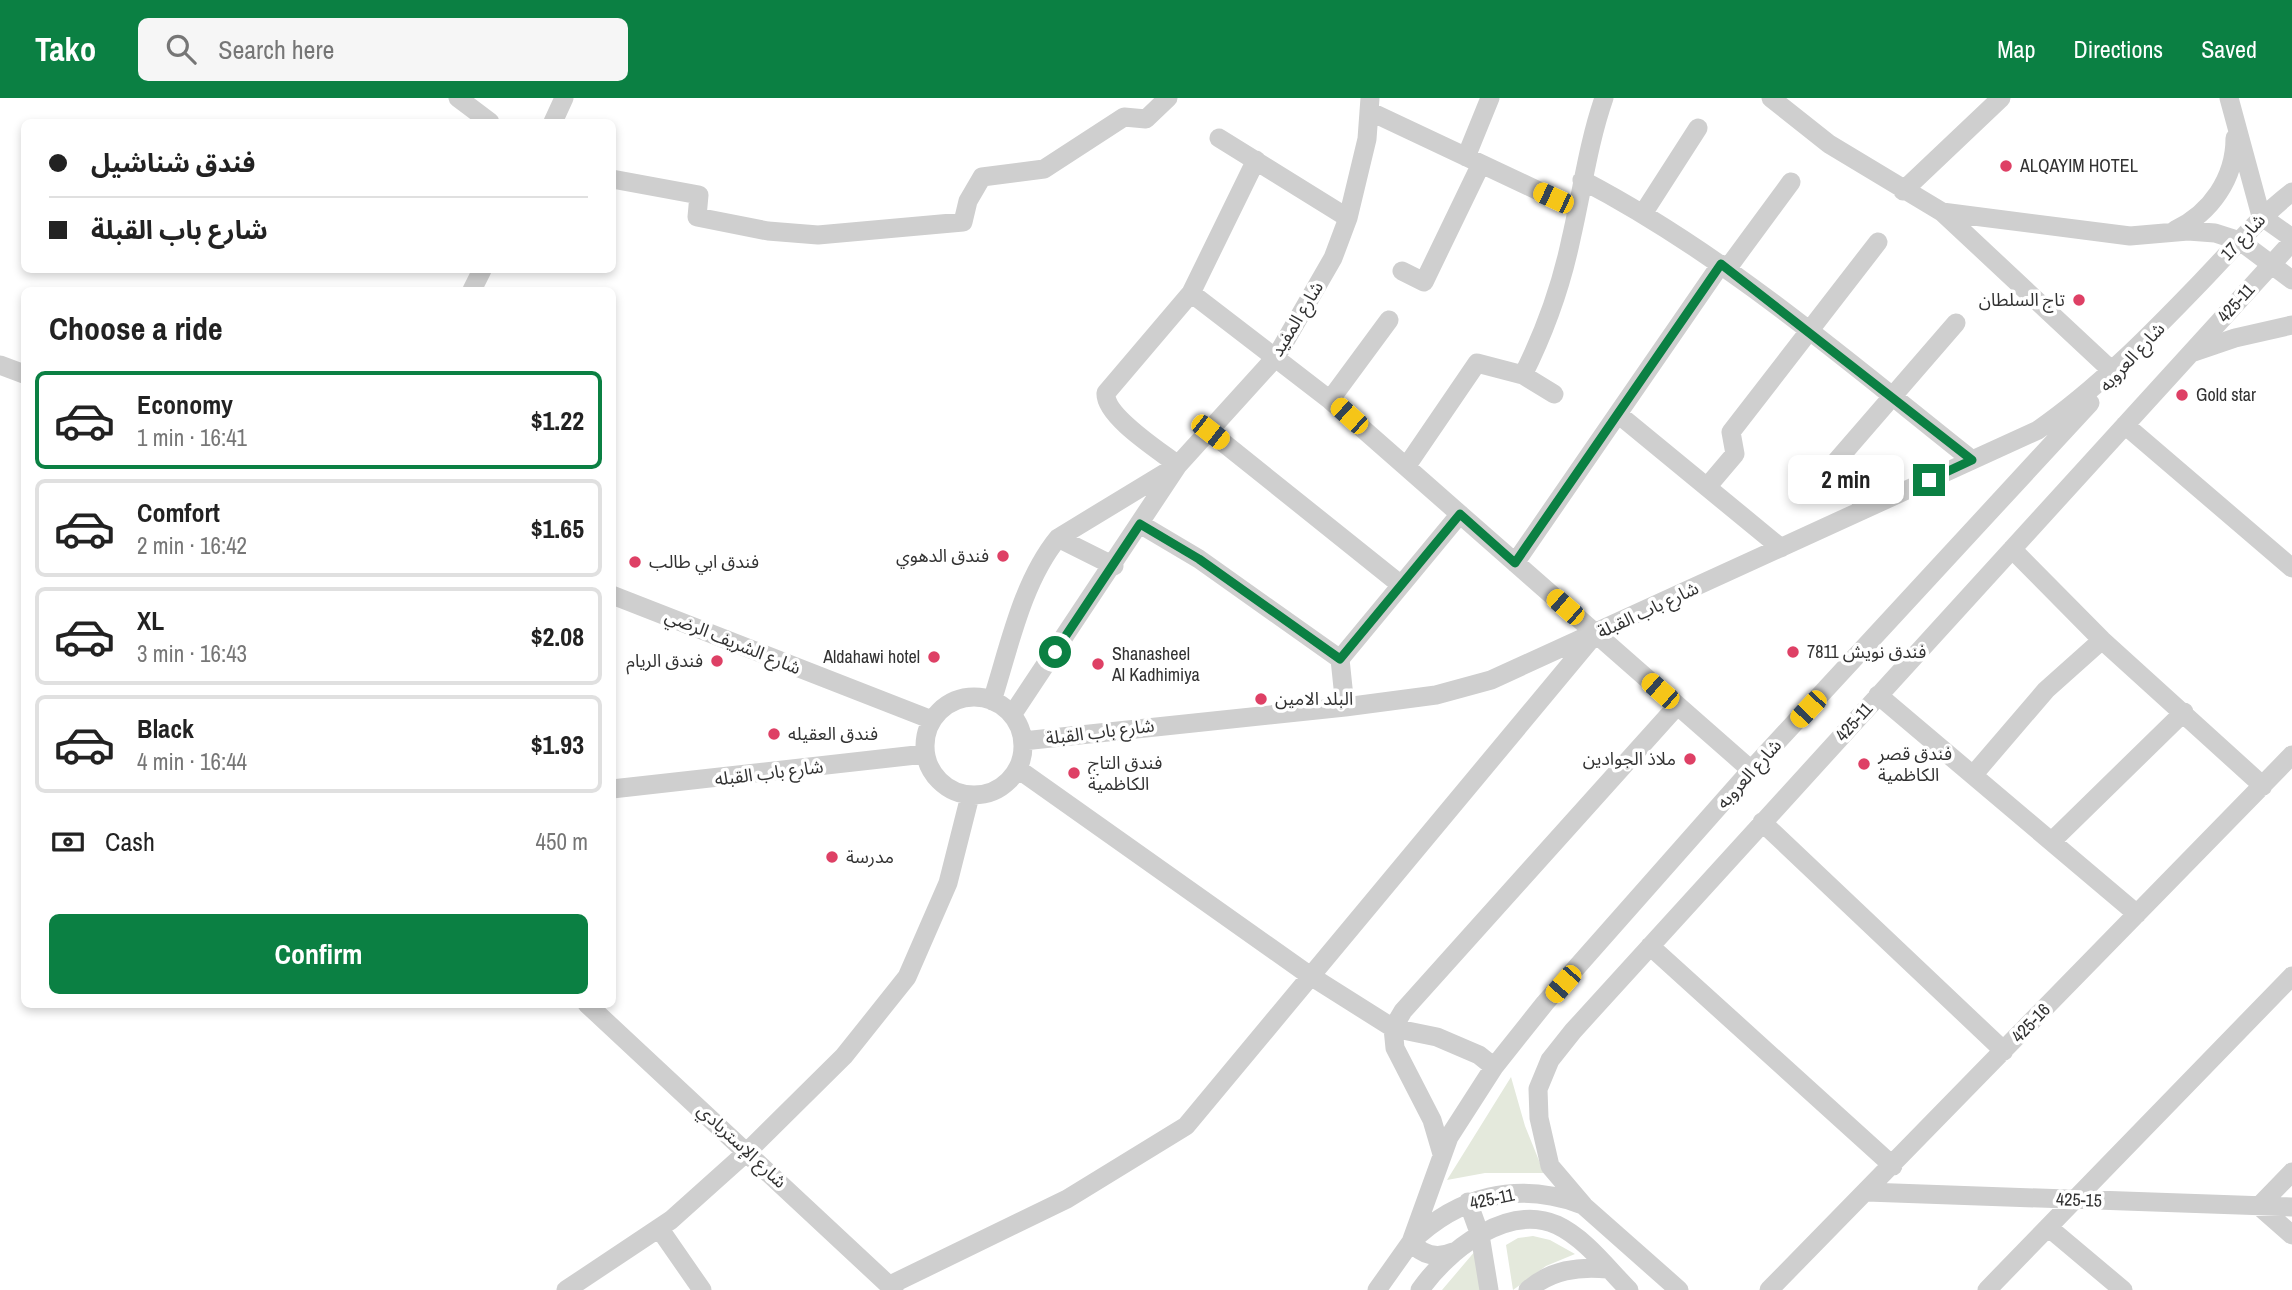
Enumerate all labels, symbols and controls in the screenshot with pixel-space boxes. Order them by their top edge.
search box [138,18,628,81]
text: Tako [35,27,96,71]
icon: search [162,30,200,68]
text: Search here [218,32,334,67]
text: Map [1997,33,2035,65]
text: Directions [2073,33,2163,65]
text: Saved [2201,33,2257,65]
text: فندق شناشيل [91,145,255,180]
place label: ALQAYIM HOTEL [2019,153,2138,178]
marker: ALQAYIM HOTEL [1998,158,2014,174]
car [1530,180,1577,216]
street label: شارع 17 [2215,208,2272,267]
text: شارع باب القبلة [91,212,268,247]
street label: شارع المفيد [1264,276,1331,362]
street label: 425-11 [2211,277,2260,328]
place label: تاج السلطان [1979,287,2065,313]
marker: تاج السلطان [2071,292,2087,308]
text: Choose a ride [49,307,223,350]
street label: شارع العروبه [2093,317,2172,398]
place label: Gold star [2196,382,2256,407]
text: Economy [137,387,233,422]
marker: Gold star [2174,387,2190,403]
icon: car [53,389,116,452]
car [1327,394,1372,438]
text: $1.22 [531,403,584,438]
car [1187,411,1234,453]
text: 1 min · 16:41 [137,422,247,453]
callout: 2 min [1789,456,1904,504]
text: 2 min [1821,464,1871,495]
route end [1913,464,1945,496]
text: Comfort [137,495,220,530]
icon: car [53,497,116,560]
text: $1.65 [531,511,584,546]
text: 2 min · 16:42 [137,530,247,561]
place label: فندق الدهوي [896,543,989,569]
marker: فندق الدهوي [995,548,1011,564]
place label: فندق ابي طالب [649,549,759,575]
marker: فندق ابي طالب [627,554,643,570]
street label: شارع باب القبلة [1593,575,1704,646]
car [1543,585,1588,629]
text: XL [137,603,164,638]
street label: شارع الشريف الرضي [661,603,805,682]
icon: car [53,605,116,668]
text: $2.08 [531,619,584,654]
route start [1039,636,1071,668]
text: 3 min · 16:43 [137,638,247,669]
place label: فندق نويش 7811 [1807,639,1926,664]
place label: Shanasheel Al Kadhimiya [1111,641,1200,687]
place label: Aldahawi hotel [822,644,920,669]
marker: فندق نويش 7811 [1785,644,1801,660]
place label: فندق الريام [626,648,703,675]
marker: Aldahawi hotel [926,649,942,665]
marker: فندق الريام [709,653,725,669]
marker: Shanasheel Al Kadhimiya [1090,656,1106,672]
car [1638,669,1683,713]
place label: البلد الامين [1275,686,1353,711]
car [1786,686,1831,732]
marker: البلد الامين [1253,691,1269,707]
street label: 425-11 [1829,696,1878,747]
text: Black [137,711,194,746]
street label: شارع باب القبلة [1044,712,1156,753]
icon: car [53,713,116,776]
place label: فندق العقيله [788,721,878,746]
marker: فندق العقيله [766,726,782,742]
text: $1.93 [531,727,584,762]
street label: شارع العروبه [1710,733,1788,815]
place label: فندق قصر الكاظمية [1877,741,1952,787]
text: 4 min · 16:44 [137,746,247,777]
place label: ملاذ الجوادين [1583,746,1676,771]
place label: فندق التاج الكاظمية [1088,750,1162,796]
marker: ملاذ الجوادين [1682,751,1698,767]
street label: شارع باب القبله [713,753,825,794]
marker: فندق قصر الكاظمية [1856,756,1872,772]
marker: فندق التاج الكاظمية [1066,765,1082,781]
icon: cash [49,823,87,861]
text: Cash [105,824,155,859]
text: 450 m [536,826,588,857]
place label: مدرسة [846,844,894,869]
marker: مدرسة [824,849,840,865]
button: Confirm [49,914,588,994]
car [1542,961,1585,1007]
street label: 425-16 [2006,997,2056,1048]
street label: شارع الإستربادي [691,1098,792,1195]
street label: 425-11 [1467,1181,1517,1215]
street label: 425-15 [2056,1186,2102,1213]

